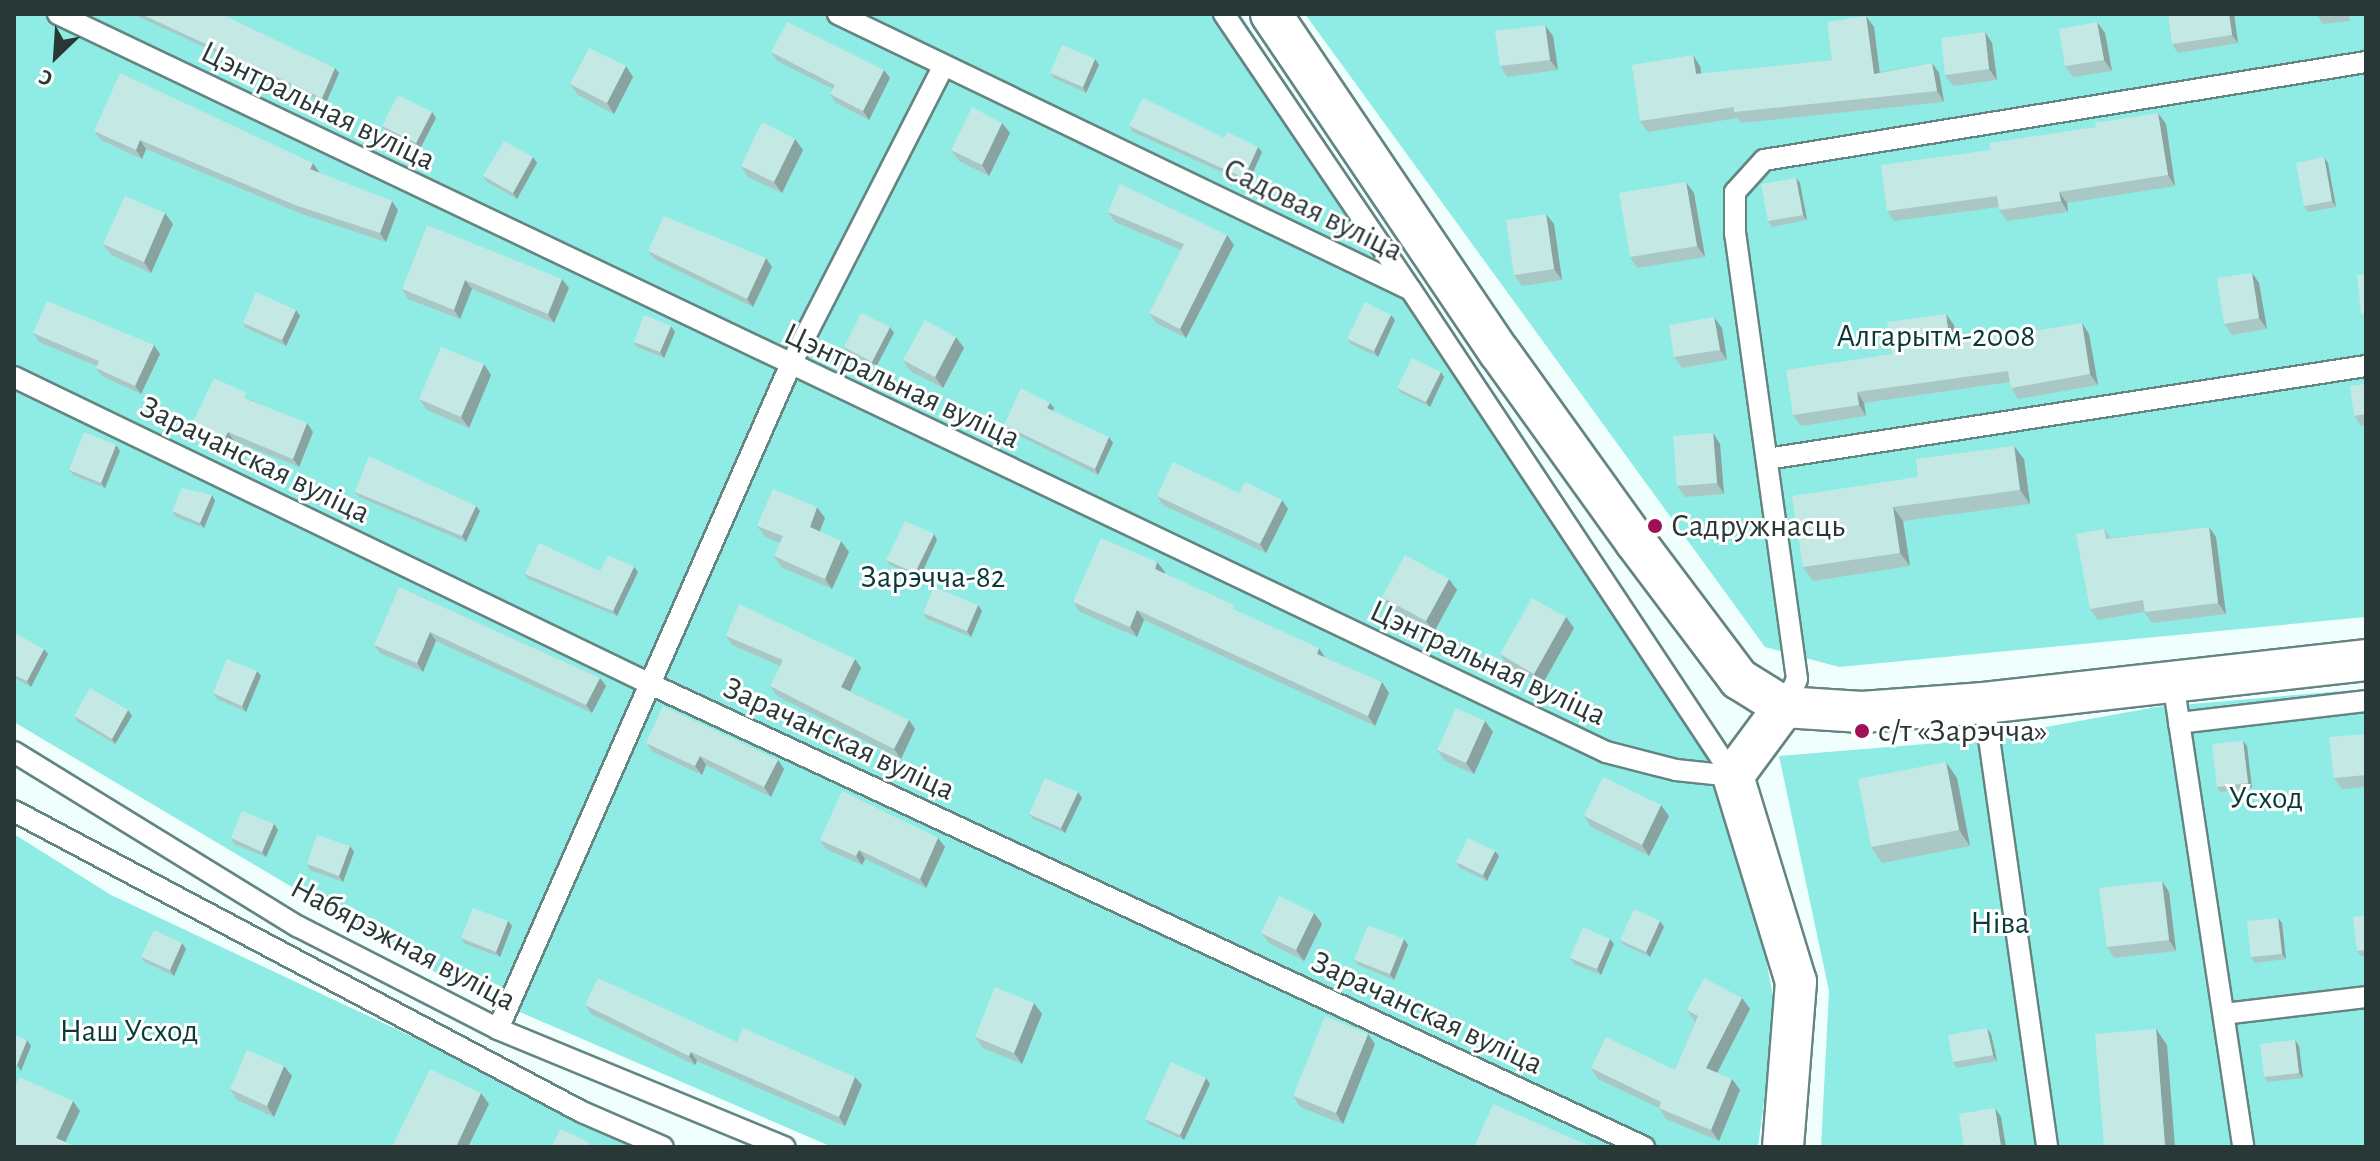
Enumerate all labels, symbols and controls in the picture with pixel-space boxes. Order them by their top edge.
north arrow [16,16,96,96]
street label: Цэнтральная вуліца [194,33,442,179]
text: С [36,65,56,90]
street label: Садовая вуліца [1217,150,1409,270]
street label: Цэнтральная вуліца [778,314,1026,458]
park label: Алгарытм-2008 [1837,317,2035,355]
street label: Зарачанская вуліца [134,388,376,532]
place label: Садружнасць [1671,507,1845,545]
marker: Садружнасць [1646,517,1664,535]
park label: Зарэчча-82 [861,558,1005,596]
street label: Цэнтральная вуліца [1364,591,1612,735]
street label: Зарачанская вуліца [717,669,961,809]
place label: с/т «Зарэчча» [1878,712,2048,750]
marker: с/т «Зарэчча» [1853,722,1871,740]
park label: Усход [2229,779,2303,817]
street label: Набярэжная вуліца [284,868,522,1020]
park label: Ніва [1970,904,2030,942]
street label: Зарачанская вуліца [1305,943,1549,1083]
park label: Наш Усход [60,1012,198,1050]

